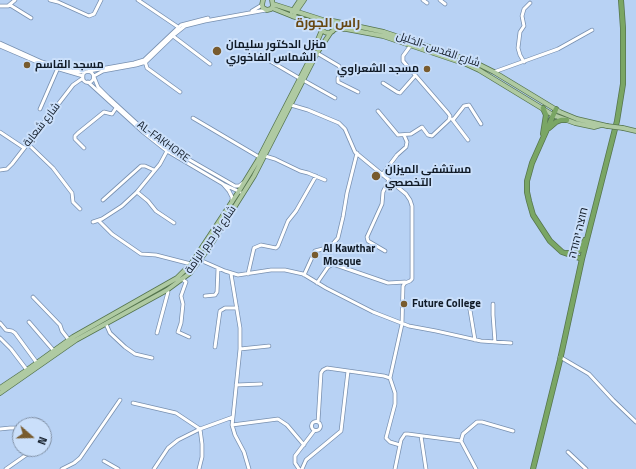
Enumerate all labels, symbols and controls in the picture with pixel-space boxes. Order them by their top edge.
district label: راس الجورة [296,16,360,32]
street label: شارع القدس-الخليل [394,29,482,71]
place label: منزل الدكتور سليمان الشماس الفاخوري [226,38,326,64]
marker: منزل الدكتور سليمان الشماس الفاخوري [211,45,223,57]
place label: مسجد القاسم [35,58,104,72]
marker: مسجد القاسم [22,60,32,70]
place label: مسجد الشعراوي [337,62,419,76]
marker: مسجد الشعراوي [422,64,432,74]
street label: شارع شعابة [21,100,63,150]
street label: AL-FAKHORE [134,119,192,165]
place label: مستشفى الميزان التخصصي [385,163,471,189]
marker: مستشفى الميزان التخصصي [370,170,382,182]
street label: شارع بئر حرم الرامة [183,203,239,277]
street label: חוצה יהודה [566,206,592,260]
place label: Al Kawthar Mosque [323,242,375,268]
marker: Al Kawthar Mosque [310,250,320,260]
place label: Future College [412,297,481,311]
marker: Future College [399,299,409,309]
north arrow [12,417,52,457]
text: N [34,434,51,447]

